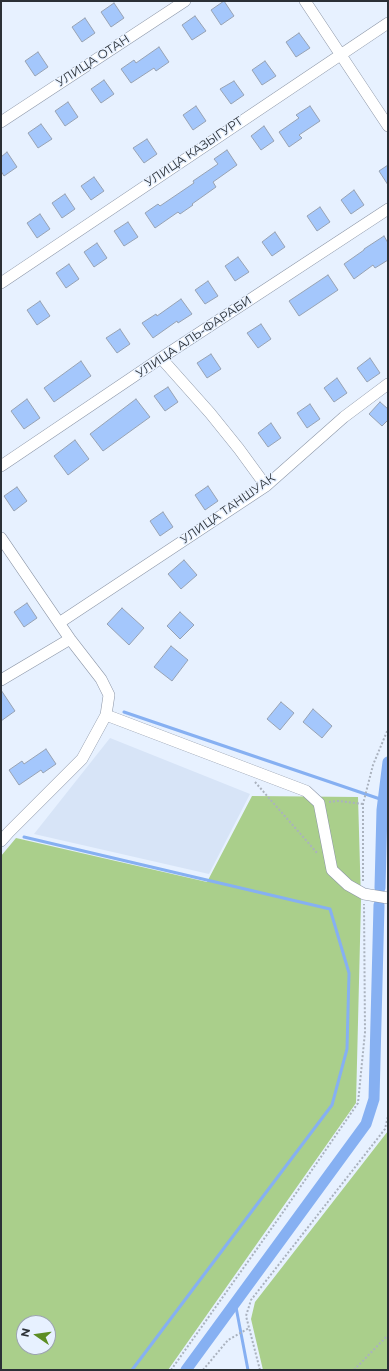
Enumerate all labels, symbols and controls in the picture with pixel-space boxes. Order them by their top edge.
street label: УЛИЦА ОТАН [54,32,132,90]
street label: УЛИЦА КАЗЫГУРТ [142,114,246,190]
street label: УЛИЦА АЛЬ-ФАРАБИ [134,293,254,381]
street label: УЛИЦА ТАНШУАК [178,471,278,547]
north arrow [16,1315,56,1355]
text: N [17,1327,33,1338]

